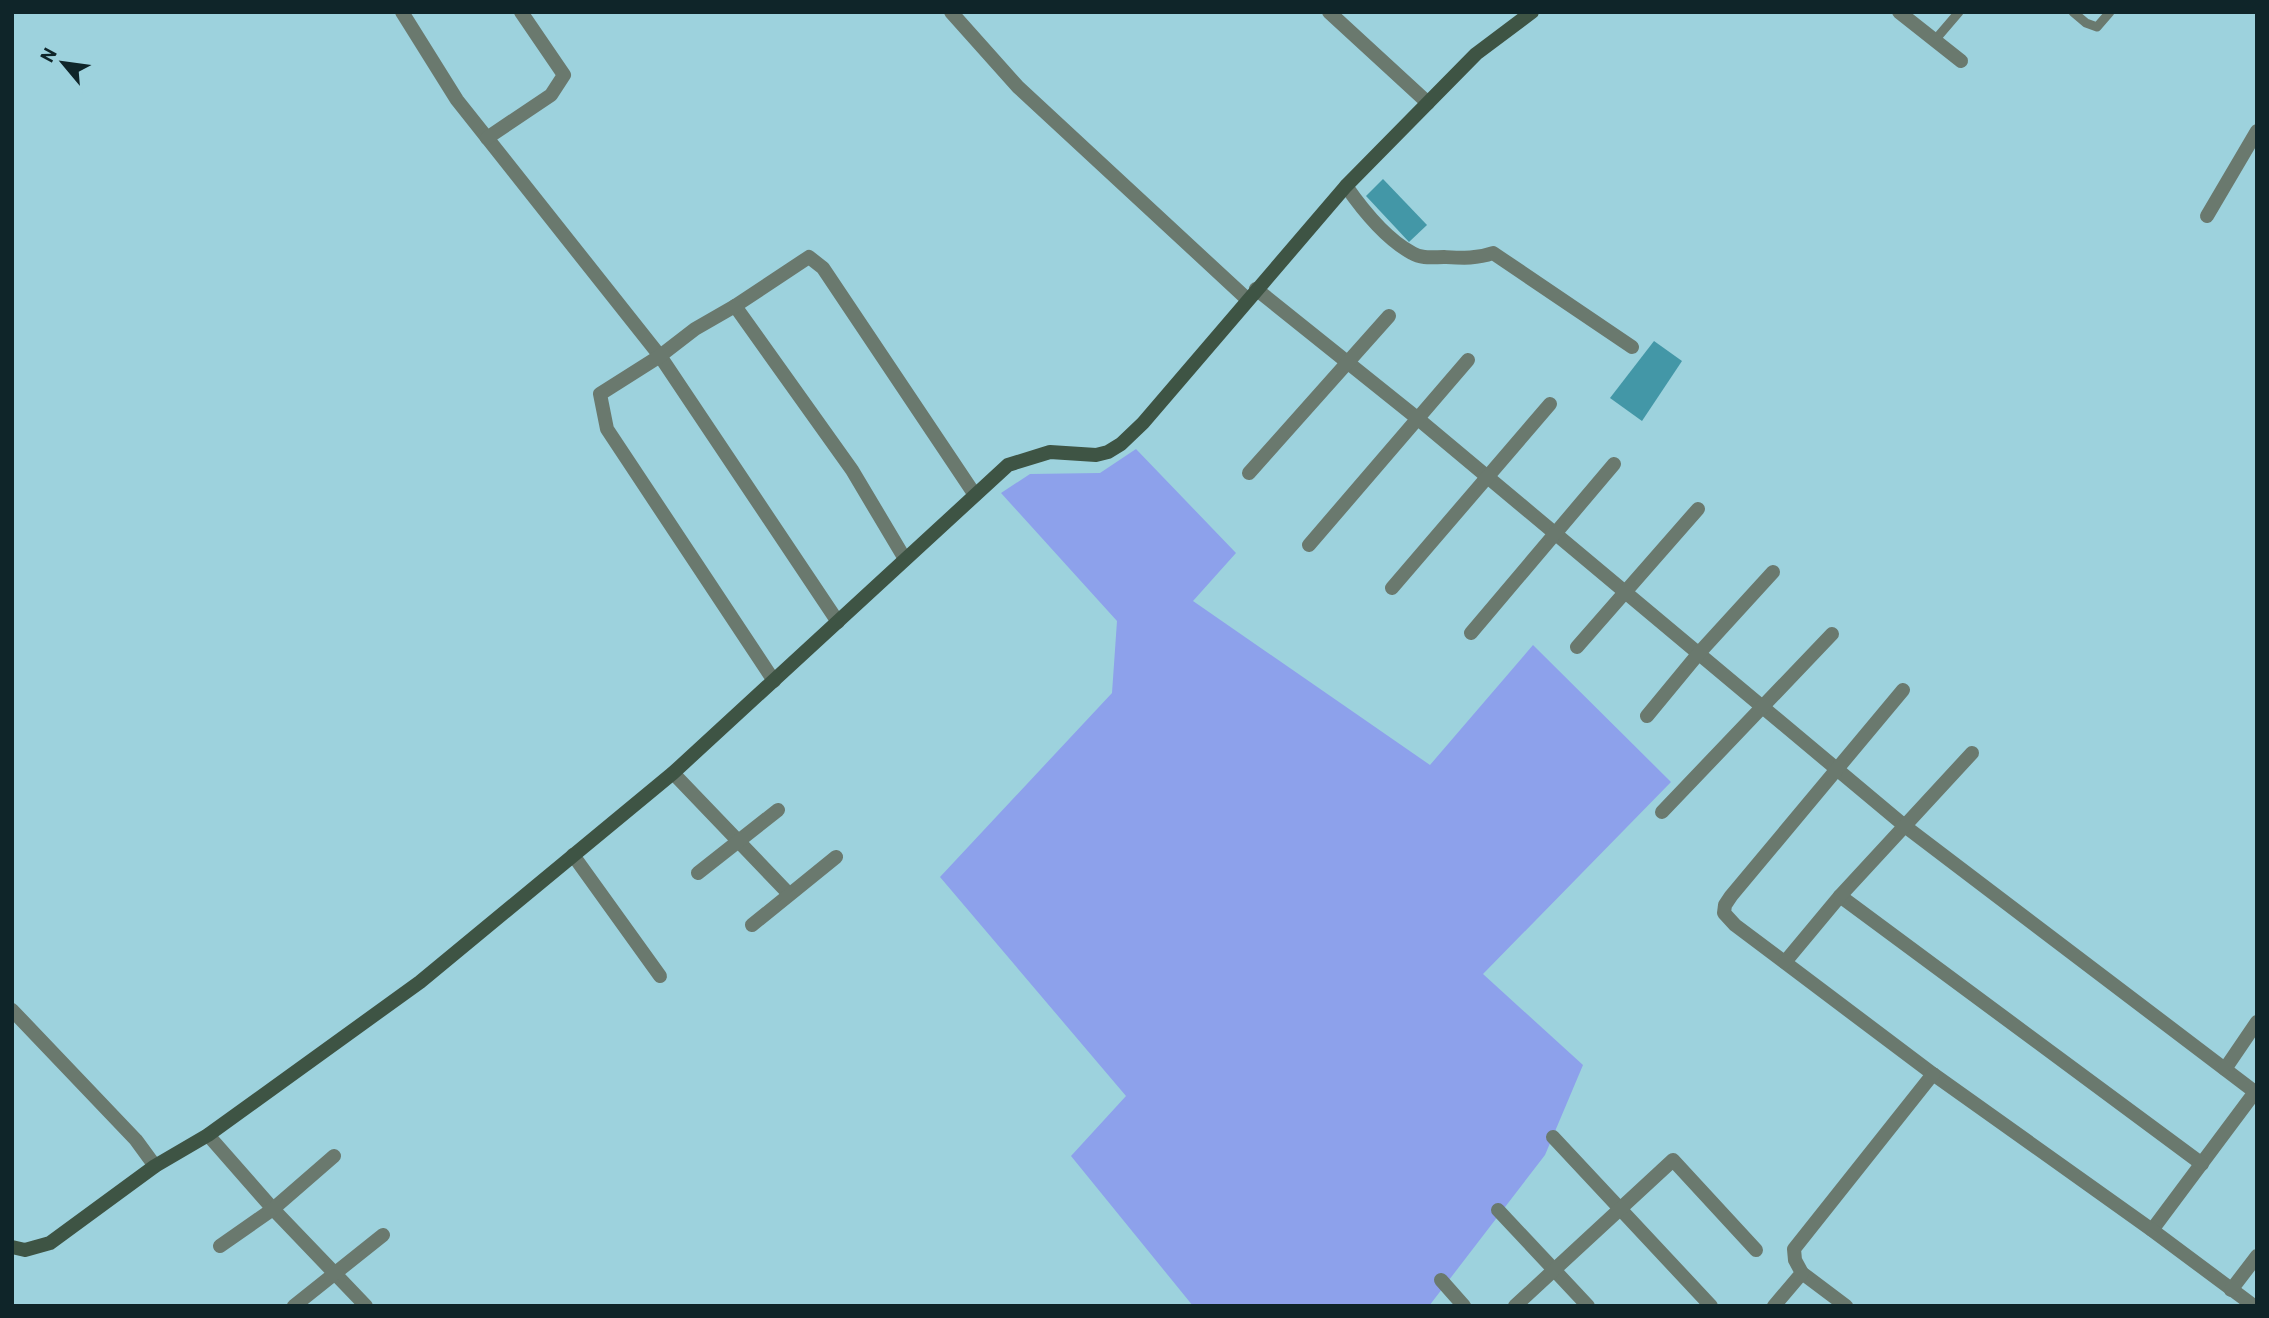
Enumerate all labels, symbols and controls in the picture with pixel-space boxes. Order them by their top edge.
north arrow [28,28,98,98]
text: N [35,43,61,66]

